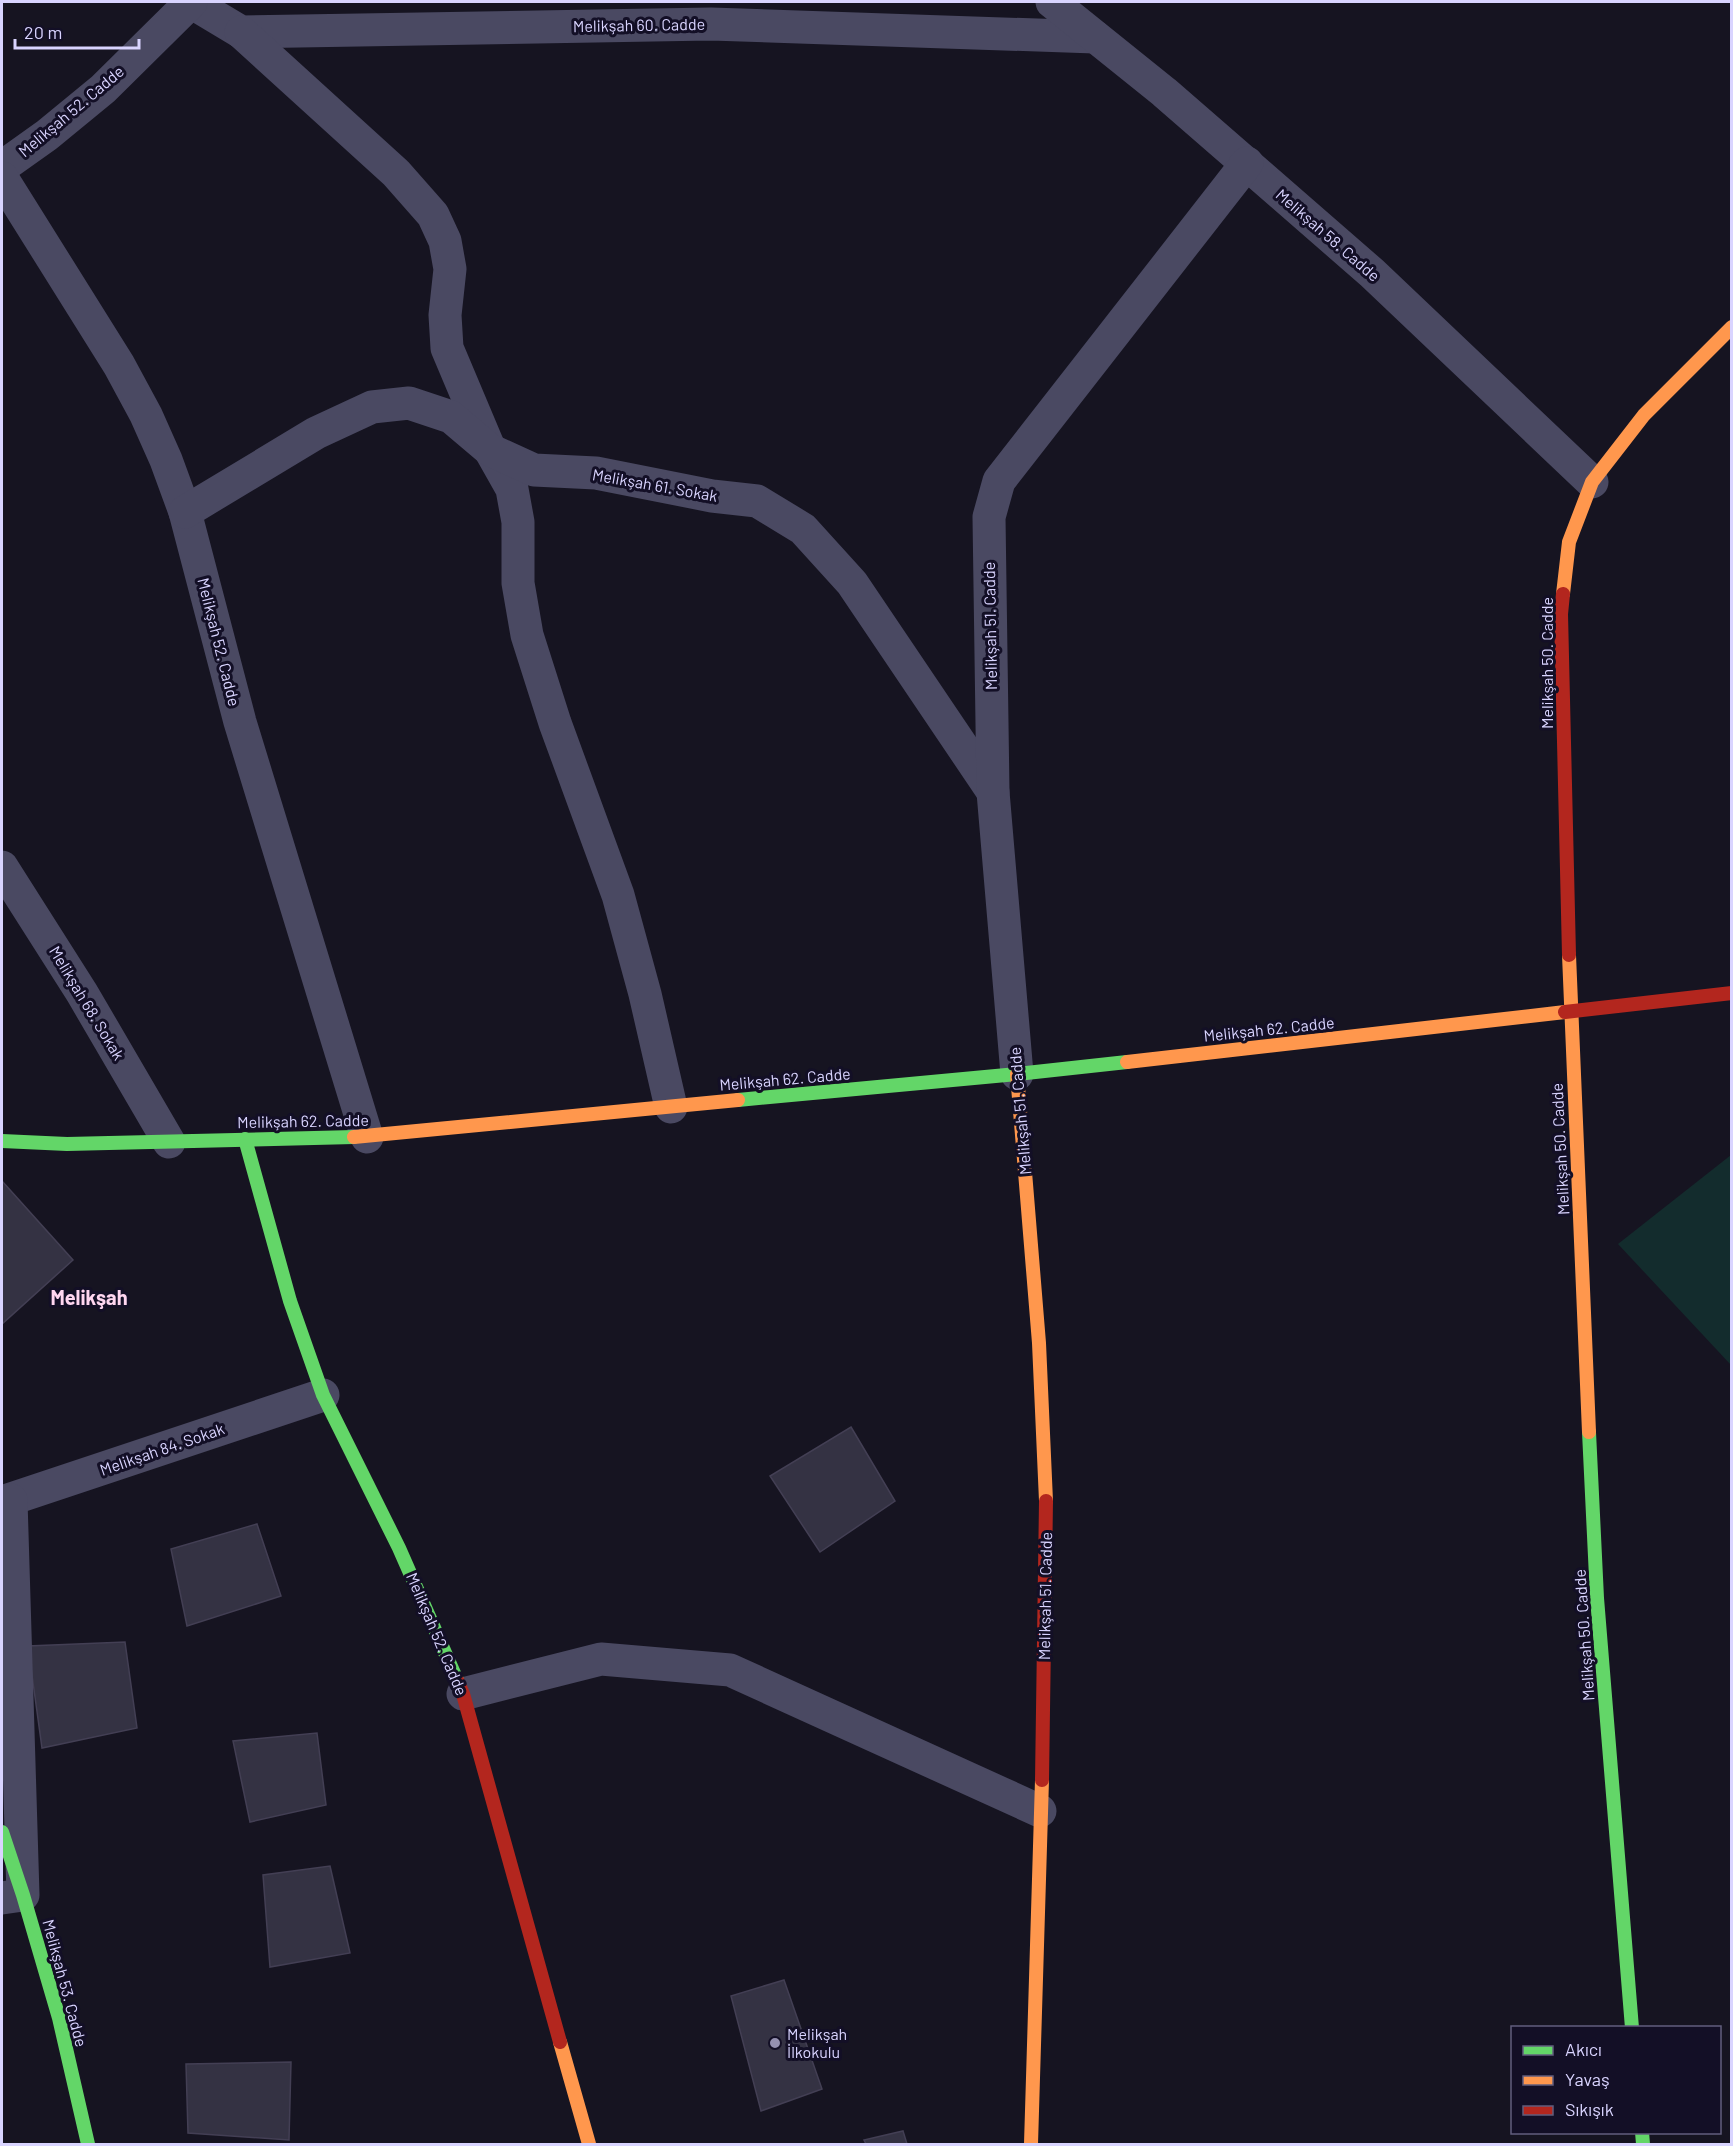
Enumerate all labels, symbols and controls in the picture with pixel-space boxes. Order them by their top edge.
scale bar [15,12,140,50]
street label: Melikşah 60. Cadde [573,14,705,35]
text: 20 m [24,21,62,43]
street label: Melikşah 52. Cadde [14,61,127,160]
street label: Melikşah 58. Cadde [1273,184,1384,285]
street label: Melikşah 61. Sokak [591,464,719,505]
street label: Melikşah 51. Cadde [979,562,1000,690]
street label: Melikşah 52. Cadde [194,576,245,708]
street label: Melikşah 50. Cadde [1537,597,1556,729]
street label: Melikşah 68. Sokak [46,942,129,1063]
street label: Melikşah 62. Cadde [1202,1012,1335,1045]
street label: Melikşah 51. Cadde [1004,1046,1035,1176]
street label: Melikşah 62. Cadde [719,1063,851,1094]
street label: Melikşah 50. Cadde [1547,1083,1572,1215]
street label: Melikşah 62. Cadde [237,1110,369,1131]
district label: Melikşah [50,1285,128,1309]
street label: Melikşah 84. Sokak [97,1418,227,1479]
street label: Melikşah 51. Cadde [1034,1532,1055,1660]
street label: Melikşah 50. Cadde [1569,1568,1598,1702]
street label: Melikşah 52. Cadde [403,1569,472,1698]
street label: Melikşah 53. Cadde [39,1917,92,2049]
place label: Melikşah İlkokulu [787,2024,847,2061]
legend [1511,2026,1721,2134]
marker: Melikşah İlkokulu [768,2036,782,2050]
text: Akıcı [1565,2038,1602,2060]
text: Yavaş [1565,2068,1610,2090]
text: Sıkışık [1565,2098,1614,2120]

